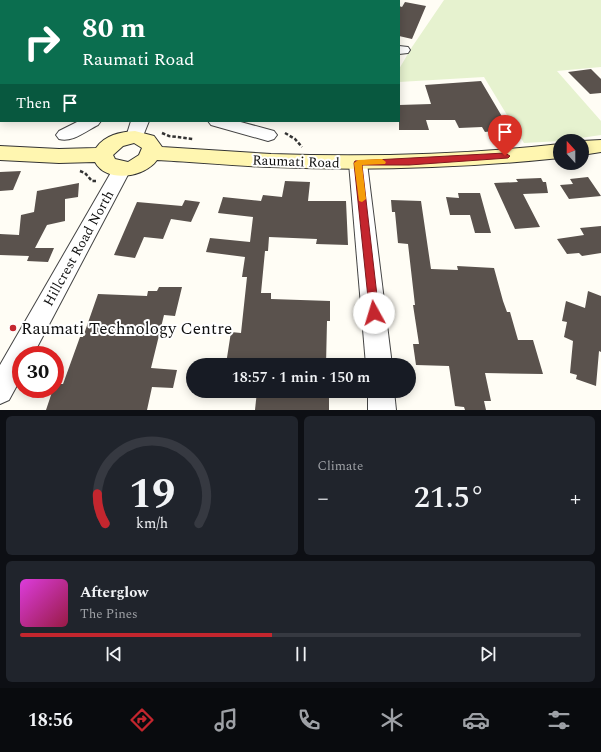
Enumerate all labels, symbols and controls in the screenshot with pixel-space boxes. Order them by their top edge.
text: 80 m [82,7,146,50]
icon: right [16,16,68,68]
text: Raumati Road [82,46,194,73]
text: Then [16,92,51,115]
icon: arrive [59,92,81,114]
pin [488,115,522,156]
icon: arrive [494,121,516,143]
north arrow [553,134,589,170]
map controls [553,134,589,170]
street label: Raumati Road [252,149,340,174]
street label: Hillcrest Road North [38,186,119,310]
position arrow [353,292,395,334]
place label: Raumati Technology Centre [21,316,232,342]
marker: Raumati Technology Centre [8,323,18,333]
speed limit sign: 30 [12,346,64,398]
text: 18:57 · 1 min · 150 m [232,366,370,389]
text: Climate [318,456,363,476]
text: 19 [128,462,175,525]
text: 21.5° [414,475,485,521]
text: − [318,482,329,515]
text: + [570,482,581,515]
text: km/h [136,512,168,534]
text: Afterglow [80,581,148,604]
text: The Pines [80,604,138,624]
icon: previous [103,643,125,665]
icon: pause [290,643,312,665]
icon: next [477,643,499,665]
icon: directions [128,706,156,734]
icon: music [212,706,240,734]
icon: phone [295,706,323,734]
icon: climate [378,706,406,734]
icon: car [462,706,490,734]
icon: filters [545,706,573,734]
text: 18:56 [28,707,73,734]

